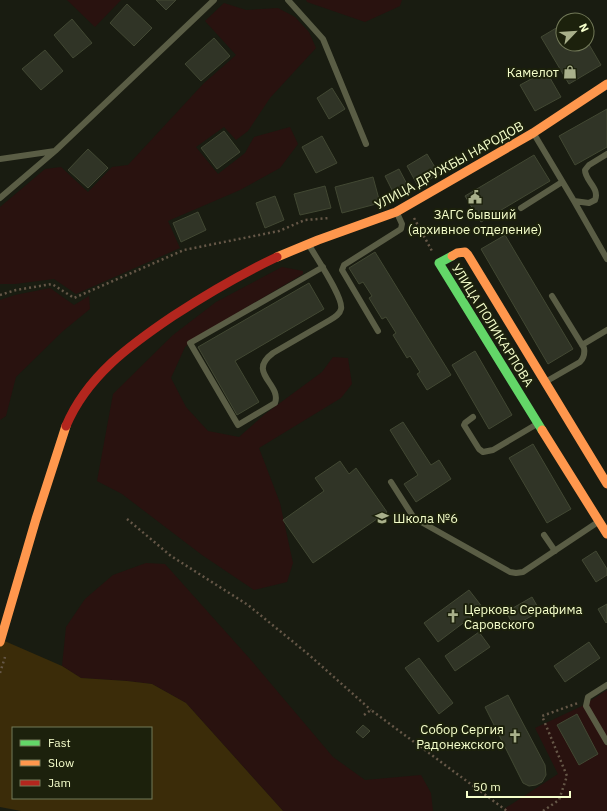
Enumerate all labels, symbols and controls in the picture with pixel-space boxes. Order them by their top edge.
north arrow [555,12,595,52]
text: N [576,21,592,34]
place label: Камелот [507,64,559,81]
shop icon: Камелот [562,64,578,80]
street label: УЛИЦА ДРУЖБЫ НАРОДОВ [372,117,527,214]
public building icon: ЗАГС бывший (архивное отделение) [467,189,483,205]
place label: ЗАГС бывший (архивное отделение) [408,206,542,238]
street label: УЛИЦА ПОЛИКАРПОВА [448,261,538,390]
school or university icon: Школа №6 [374,510,390,526]
place label: Школа №6 [393,510,458,527]
place label: Церковь Серафима Саровского [464,601,583,633]
church icon: Церковь Серафима Саровского [445,608,461,624]
place label: Собор Сергия Радонежского [416,721,504,753]
legend [12,727,152,799]
church icon: Собор Сергия Радонежского [507,728,523,744]
text: Fast [48,735,71,750]
text: Slow [48,755,74,770]
scale bar [467,773,570,799]
text: Jam [48,775,71,790]
text: 50 m [473,779,501,794]

